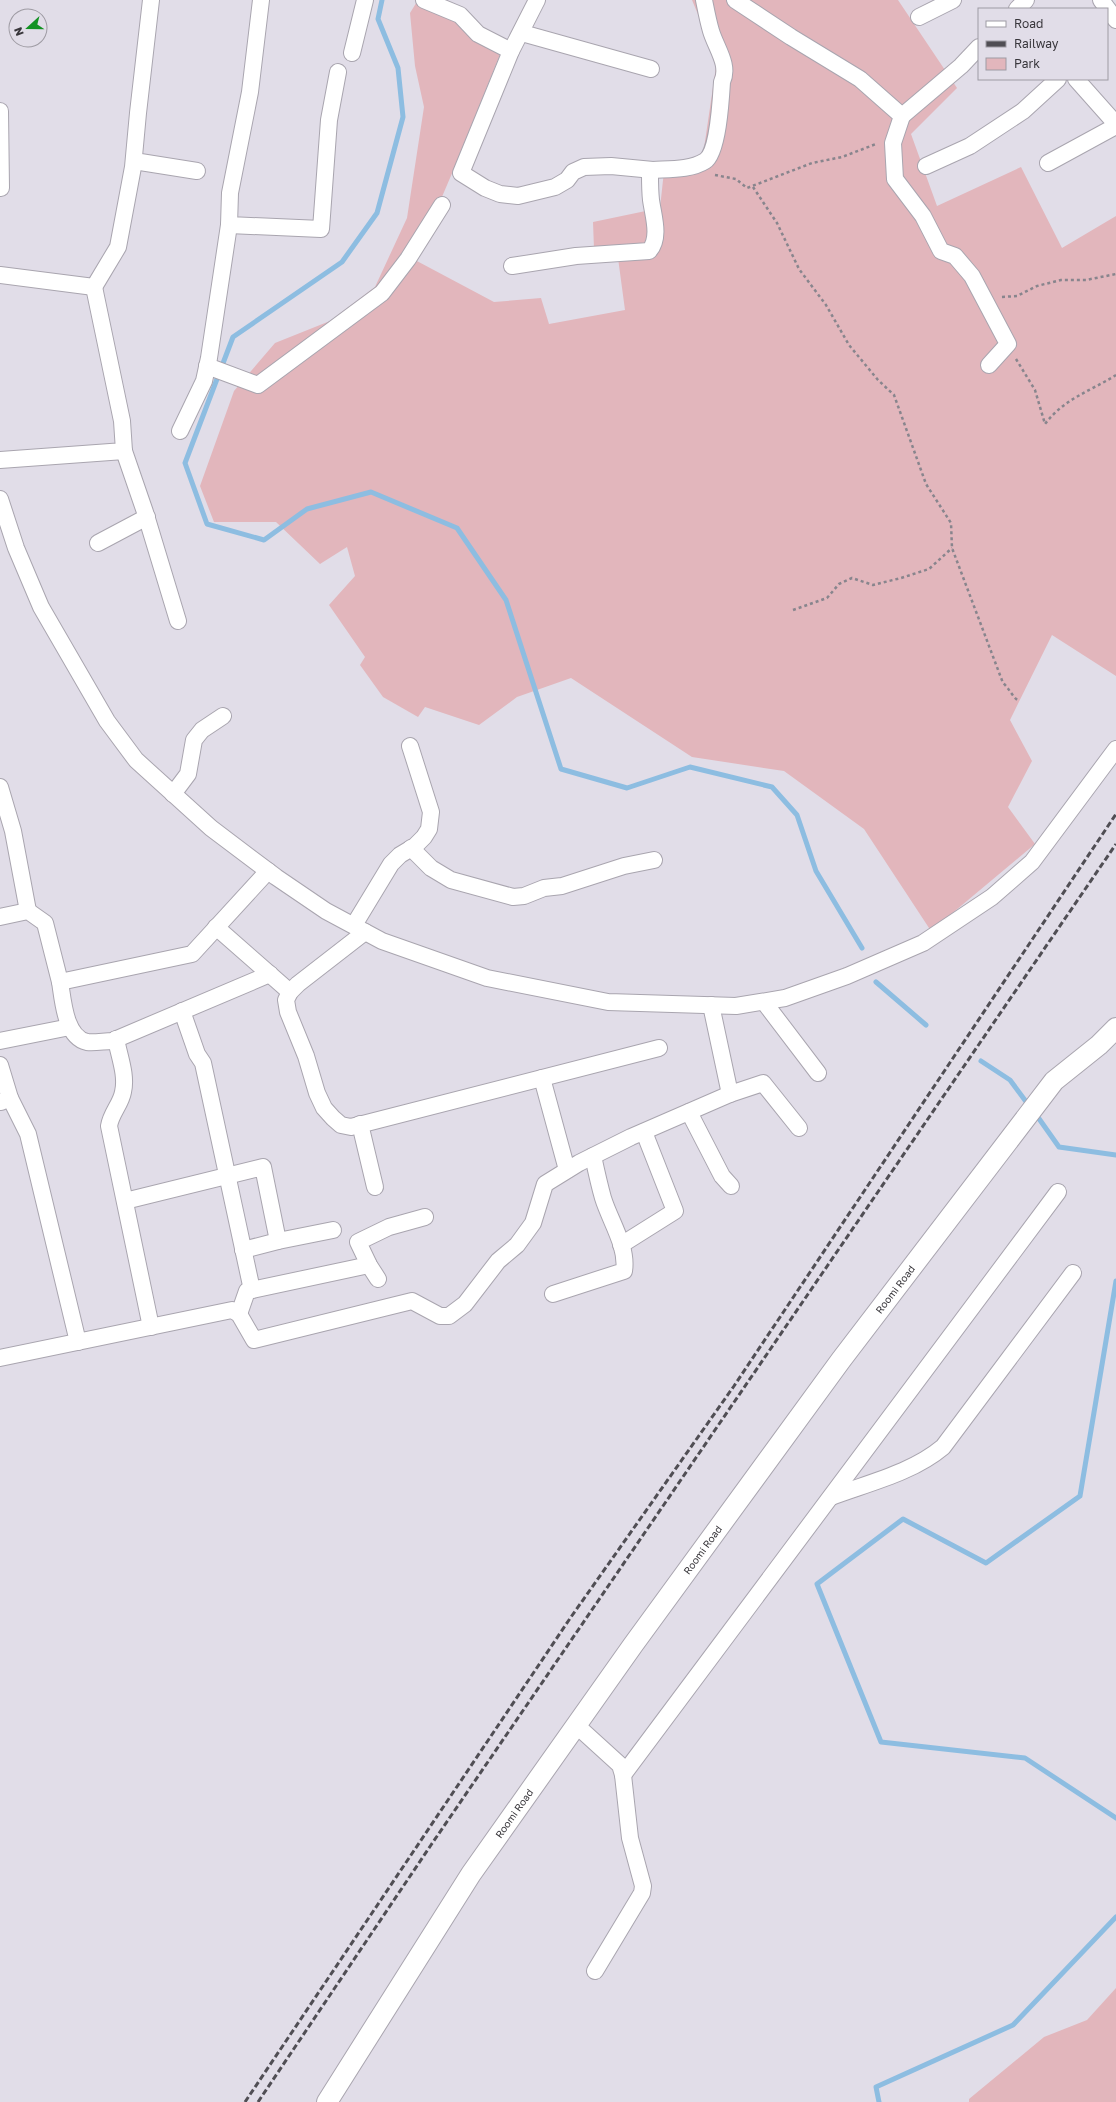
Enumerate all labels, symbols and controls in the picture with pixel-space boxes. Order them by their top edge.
north arrow [8,8,48,48]
legend [978,8,1108,80]
text: Road [1014,16,1043,31]
text: N [11,26,26,38]
text: Railway [1014,36,1059,51]
text: Park [1014,56,1040,71]
street label: Roomi Road [873,1263,917,1316]
street label: Roomi Road [681,1523,724,1576]
street label: Roomi Road [492,1786,535,1840]

